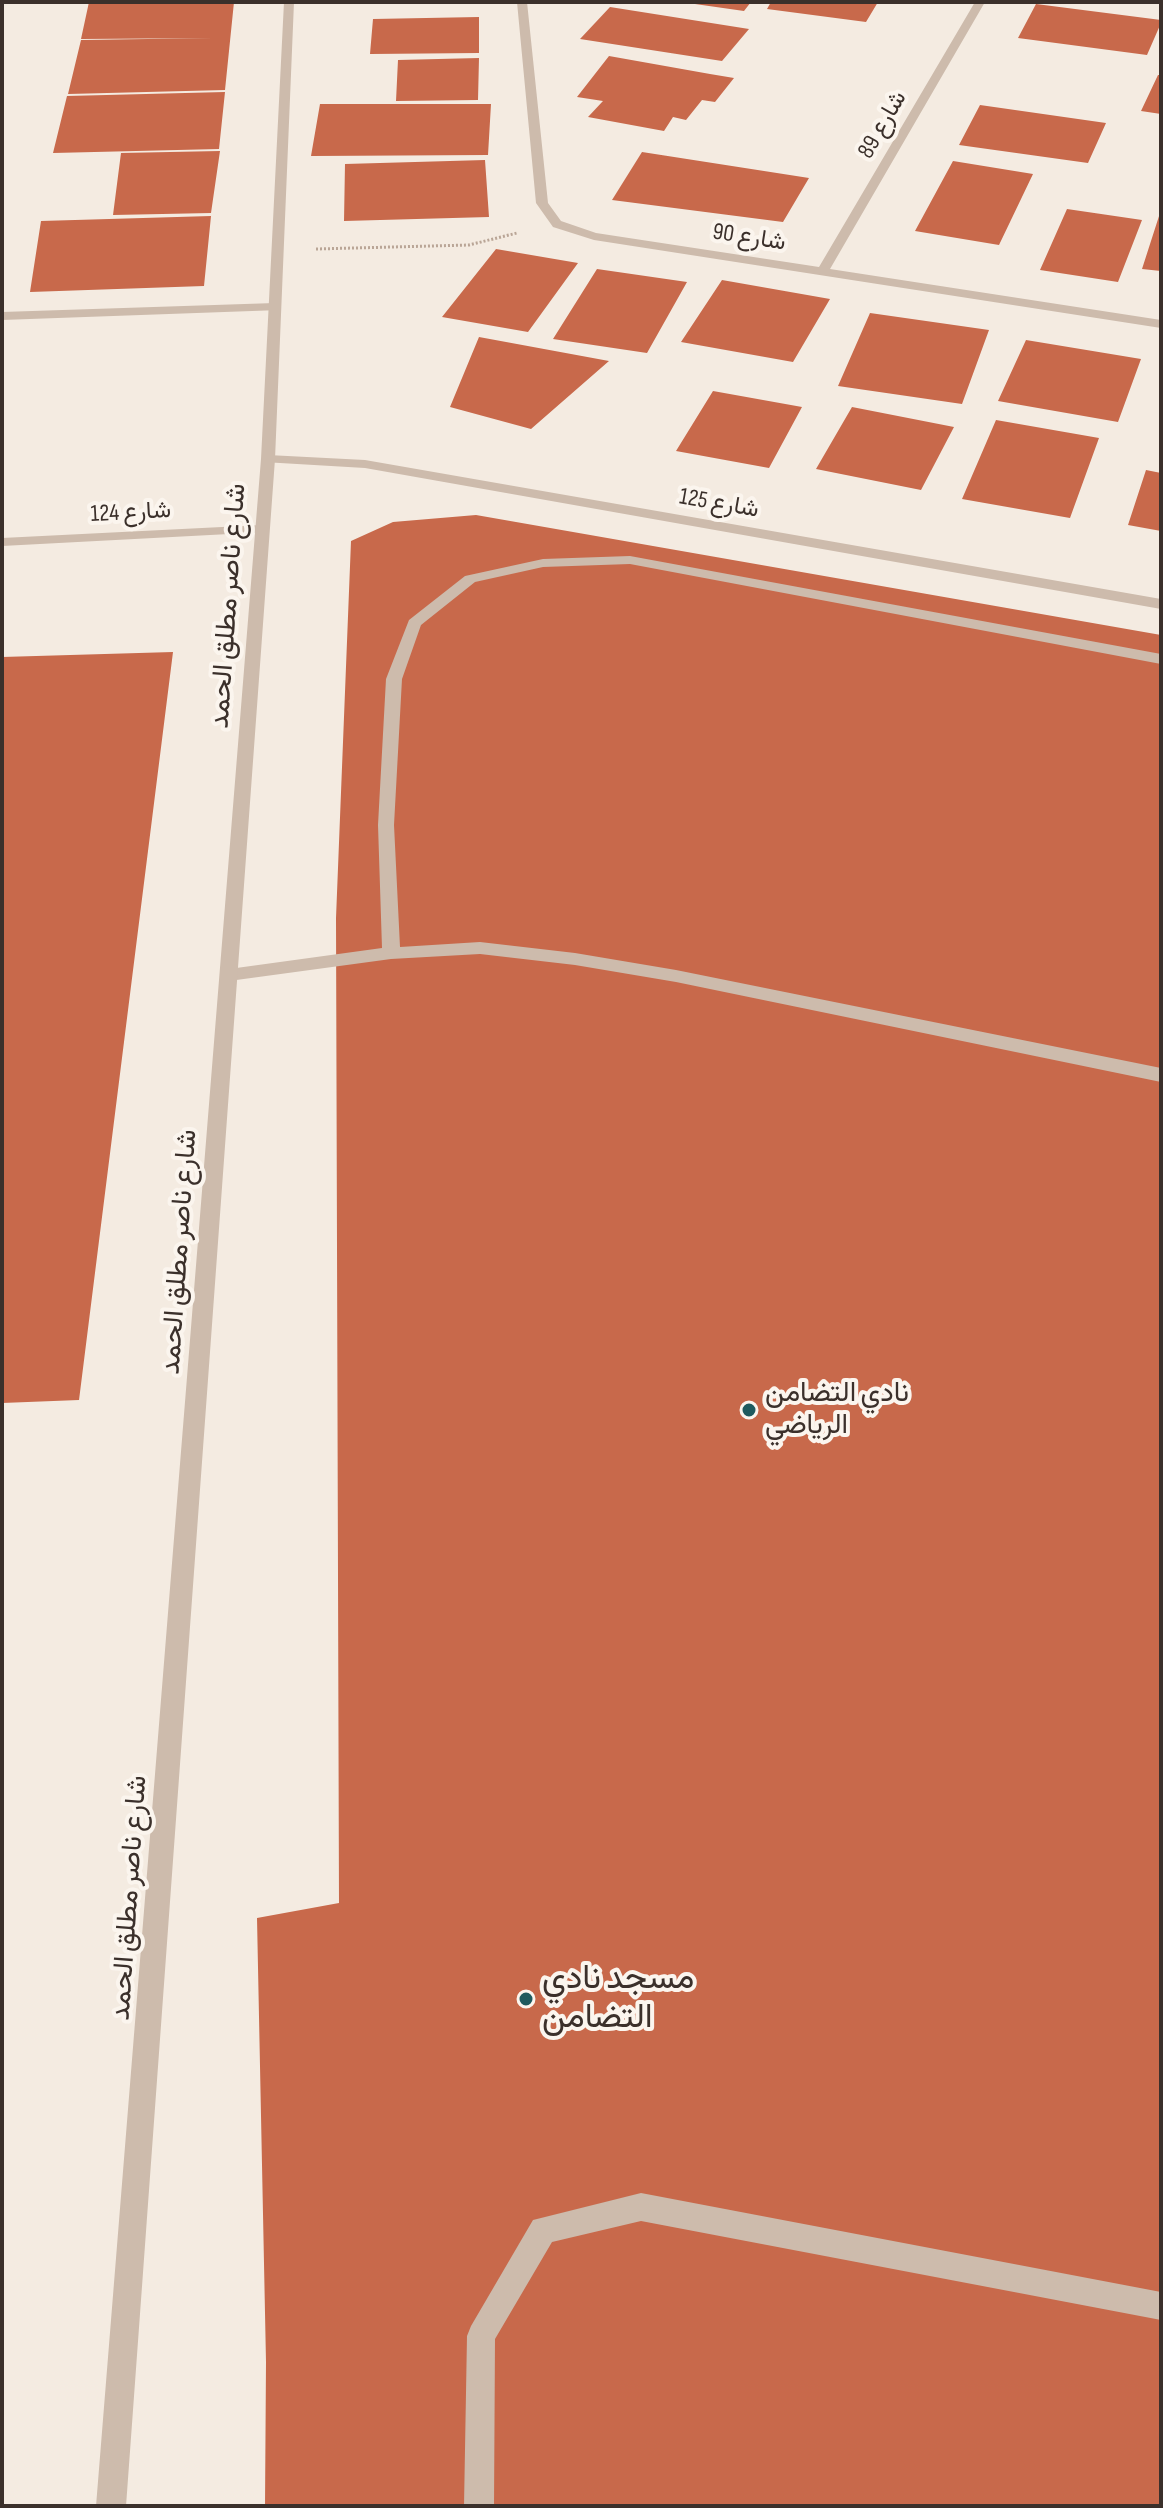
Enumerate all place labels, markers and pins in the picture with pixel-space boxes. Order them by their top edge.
place label: نادي التضامن الرياضي [765,1377,909,1443]
marker: نادي التضامن الرياضي [740,1401,758,1419]
place label: مسجد نادي التضامن [542,1959,694,2038]
marker: مسجد نادي التضامن [517,1990,535,2008]

